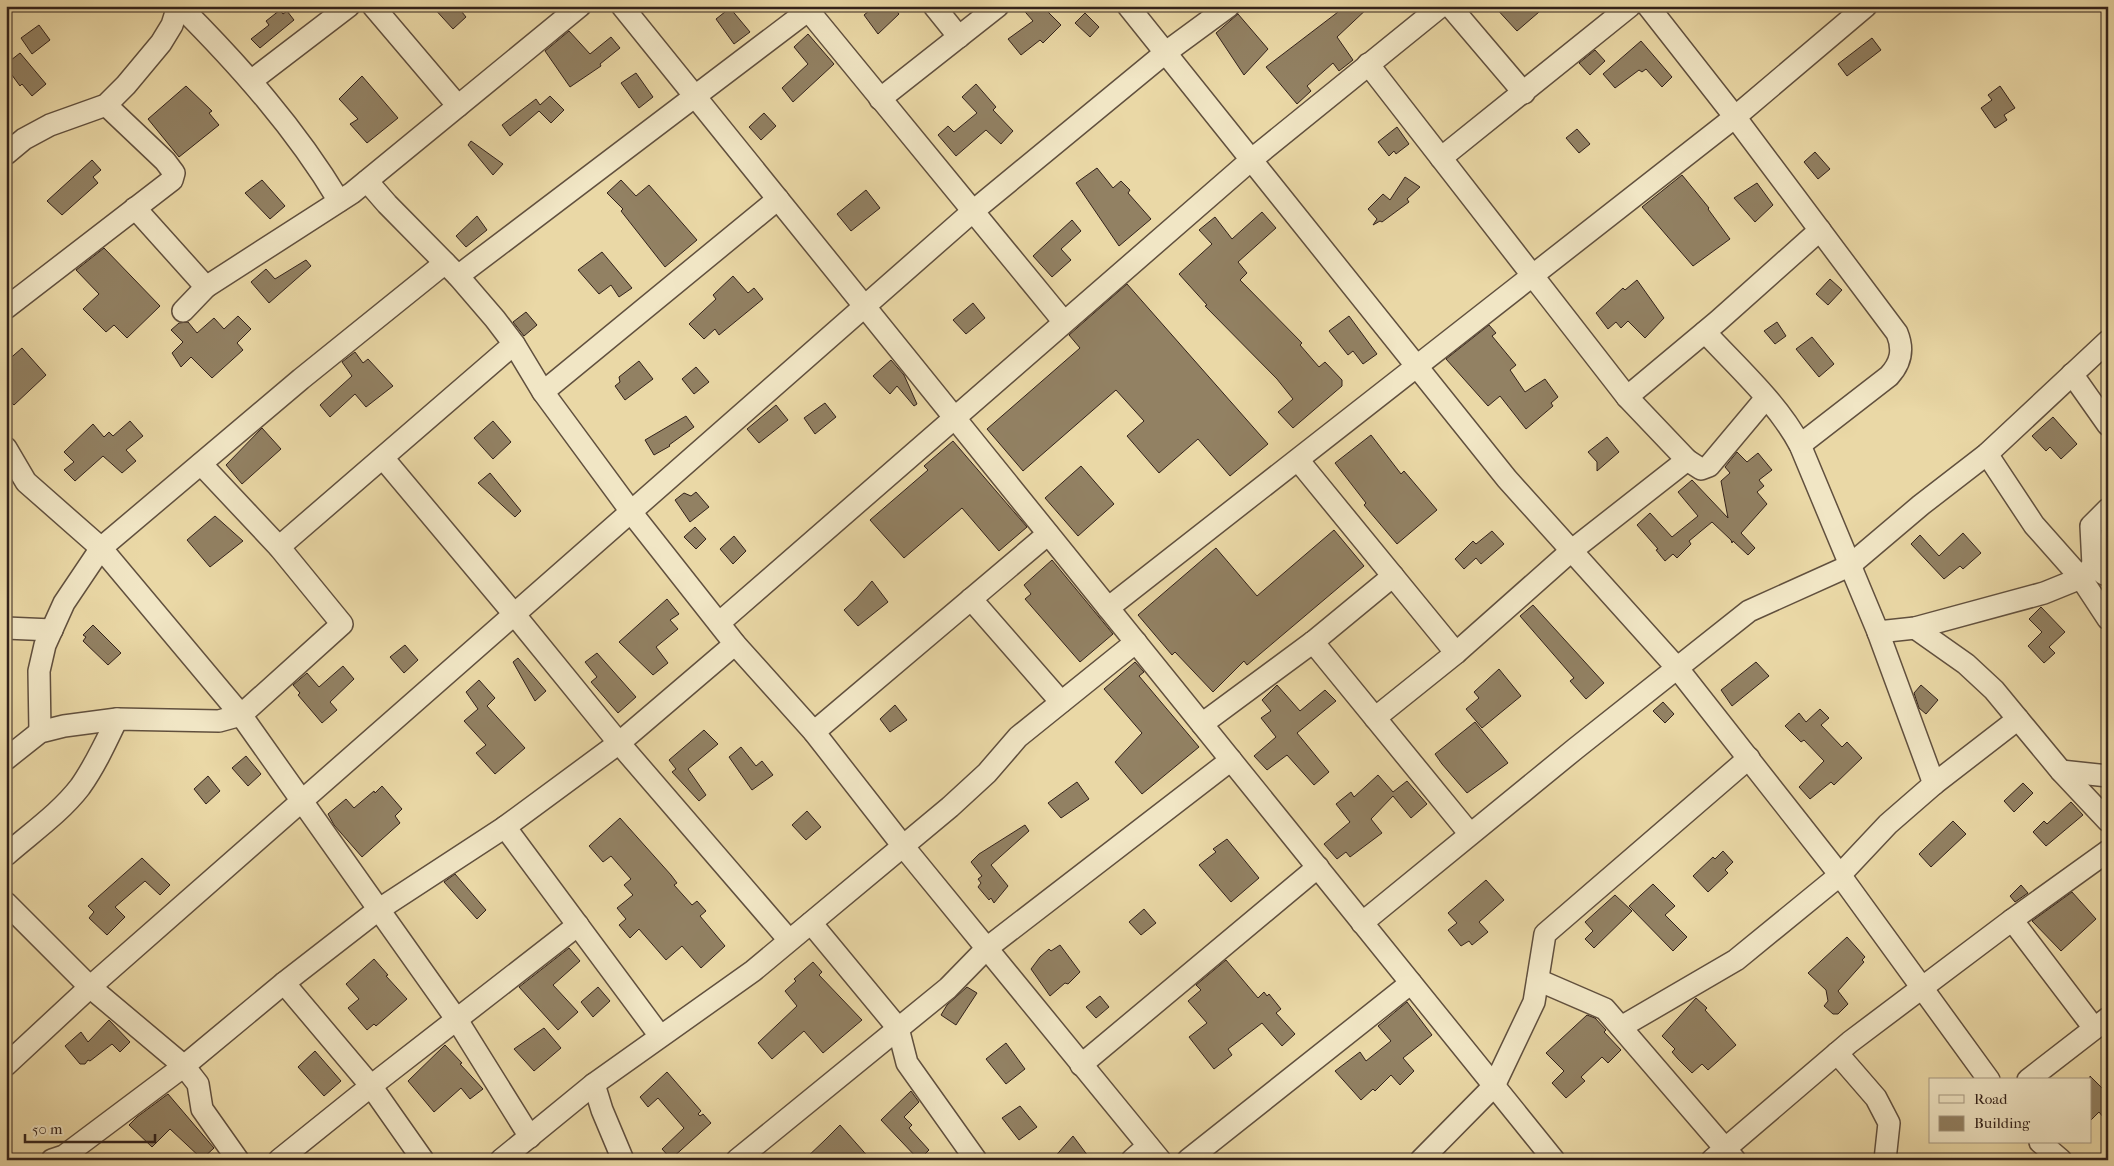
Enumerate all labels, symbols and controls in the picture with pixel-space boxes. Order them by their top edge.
legend [1929,1078,2092,1144]
text: Road [1974,1090,2008,1108]
scale bar [25,1111,155,1143]
text: Building [1974,1114,2031,1132]
text: 50 m [32,1120,63,1138]

